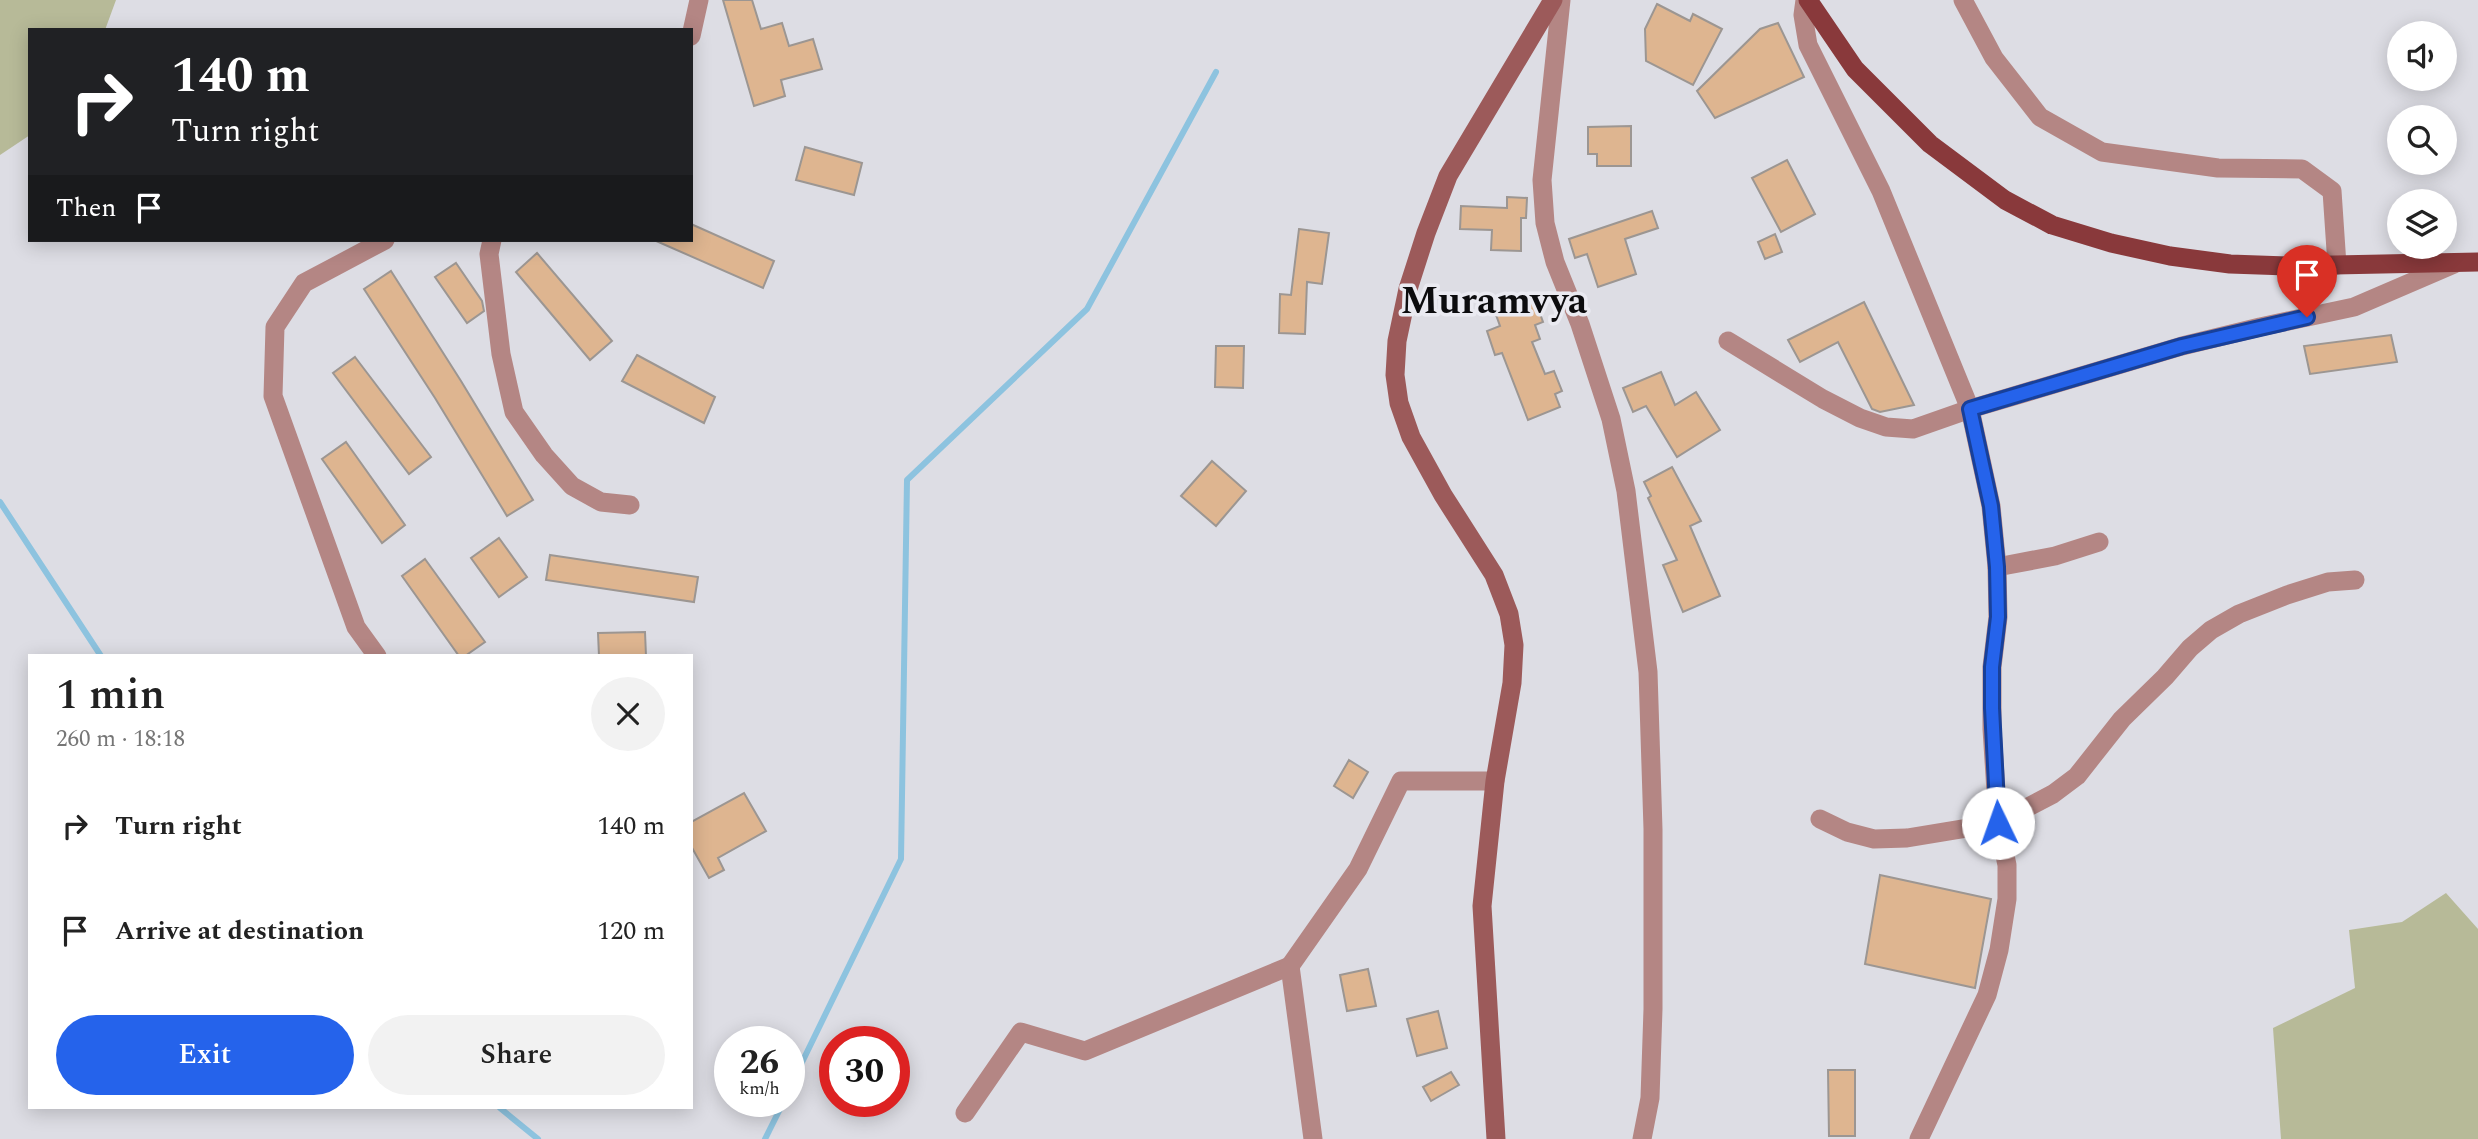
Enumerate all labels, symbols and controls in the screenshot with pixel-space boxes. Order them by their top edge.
map controls [2387,21,2457,259]
button: sound [2387,21,2457,91]
text: 140 m [171,39,310,114]
icon: right [56,56,147,147]
button: search [2387,105,2457,175]
text: Turn right [171,107,319,156]
text: Then [56,188,116,228]
icon: arrive [130,189,168,227]
button: layers [2387,189,2457,259]
pin [2277,245,2337,317]
icon: arrive [2288,256,2326,294]
district label: Muramvya [1401,273,1588,331]
text: 1 min [56,664,165,727]
button: close [591,677,665,751]
text: 260 m · 18:18 [56,722,185,757]
position arrow [1961,786,2035,860]
text: Turn right [115,806,242,846]
text: 140 m [597,806,665,846]
icon: right [56,807,94,845]
text: Arrive at destination [115,911,364,951]
text: 120 m [597,911,665,951]
icon: arrive [56,912,94,950]
button: Exit [56,1015,354,1095]
button: Share [368,1015,665,1095]
speed limit sign: 30 [819,1026,910,1117]
text: 26 [740,1036,779,1089]
text: km/h [739,1075,780,1102]

